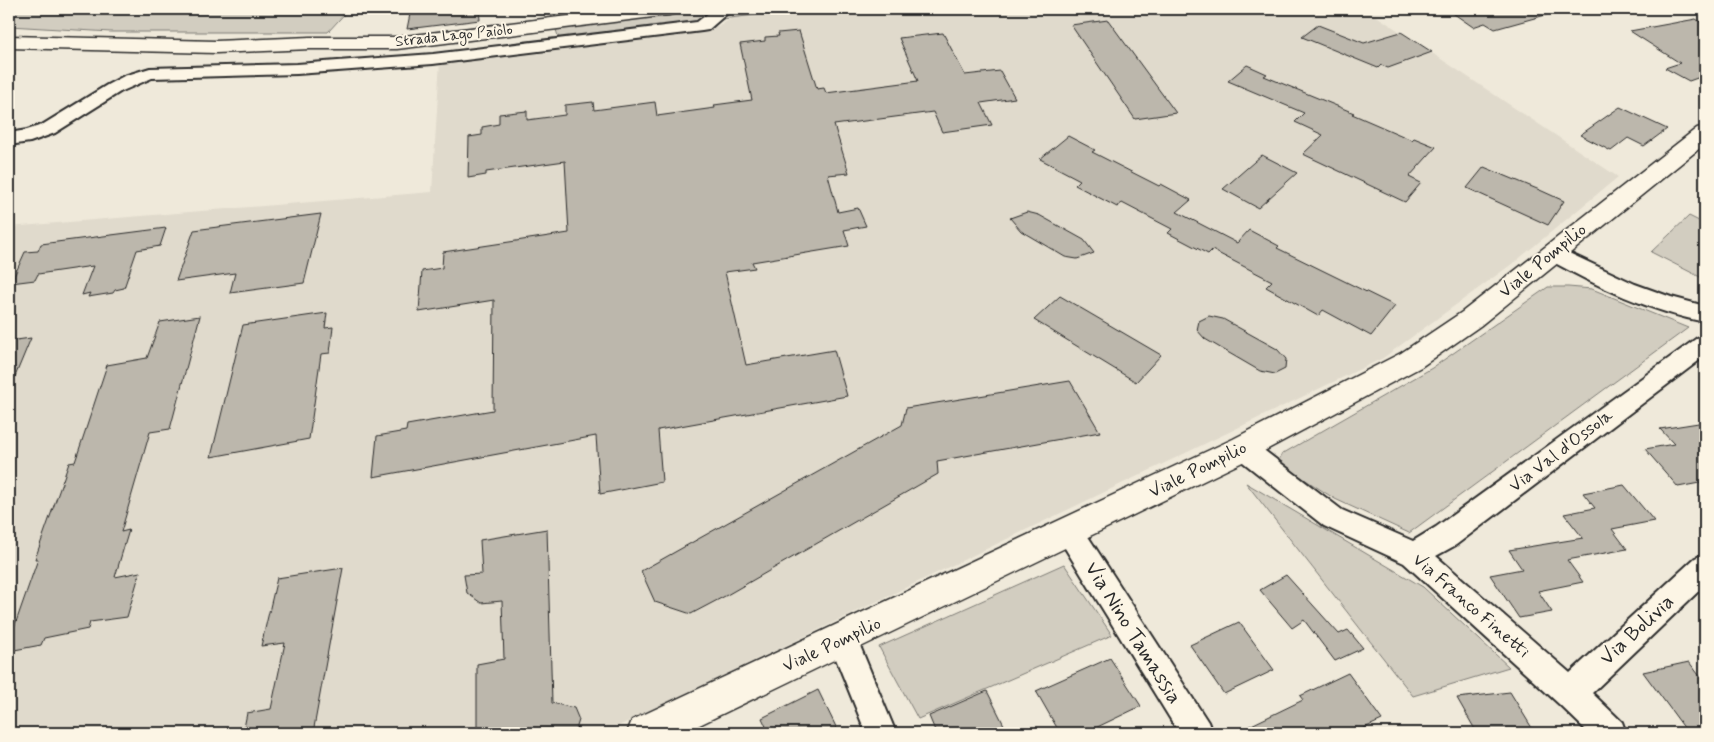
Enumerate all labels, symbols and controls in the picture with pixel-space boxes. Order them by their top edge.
street label: Strada Lago Paiolo [394,20,514,53]
street label: Viale Pompilio [1494,218,1592,304]
street label: Via Val d'Ossola [1504,404,1618,498]
street label: Viale Pompilio [1145,436,1251,504]
street label: Via Franco Finetti [1407,548,1535,664]
street label: Via Nino Tamassia [1078,556,1188,710]
street label: Via Bolivia [1594,588,1680,672]
street label: Viale Pompilio [779,612,885,678]

